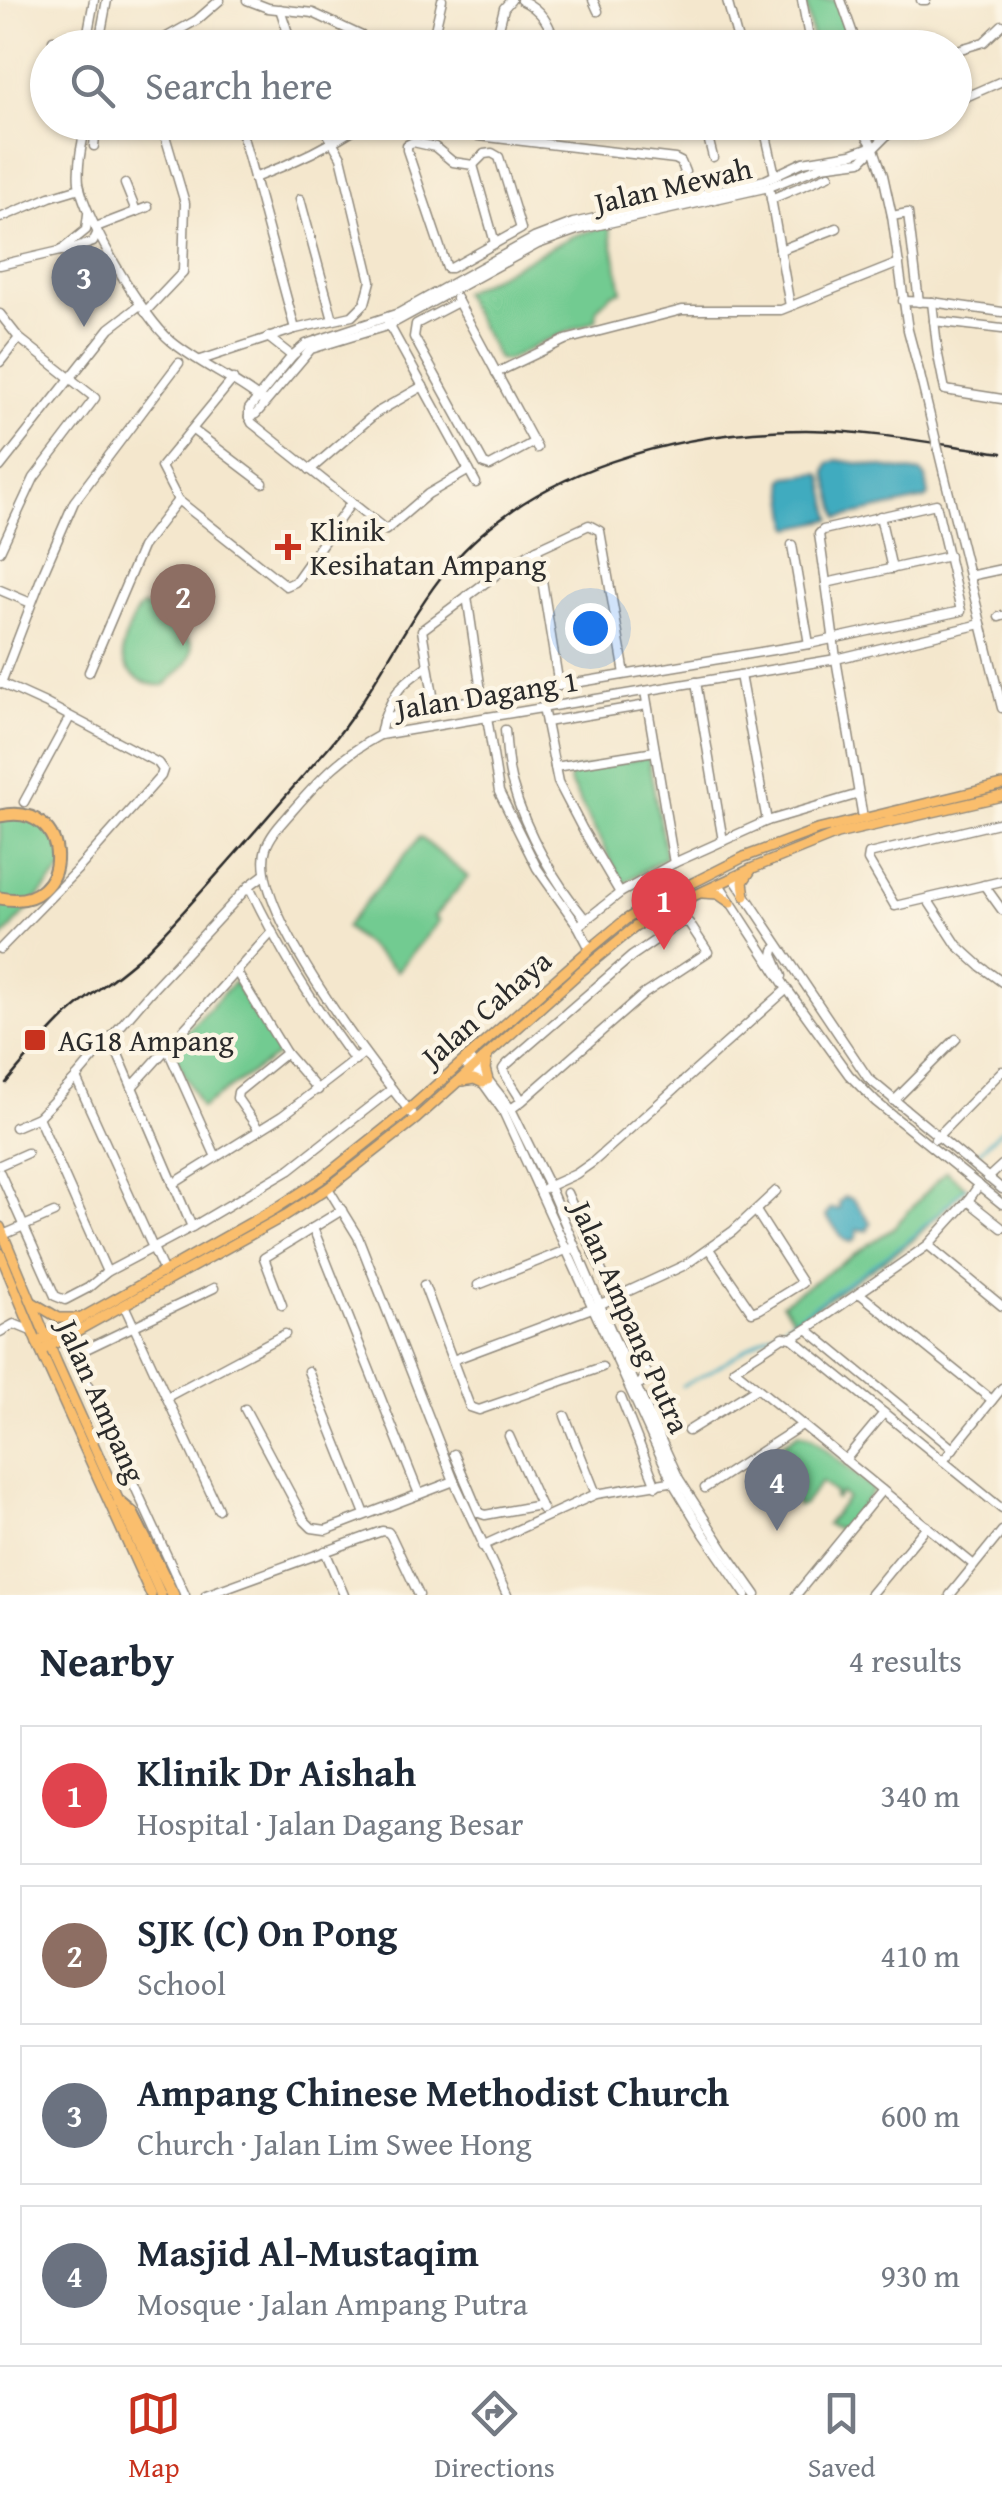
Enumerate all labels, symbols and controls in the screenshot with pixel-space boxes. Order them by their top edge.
search box [30,30,972,140]
text: Search here [145,57,333,113]
icon: search [65,58,120,113]
street label: Jalan Mewah [586,146,756,225]
pin: 3 [52,245,116,327]
place label: Klinik Kesihatan Ampang [310,508,546,586]
marker: Klinik Kesihatan Ampang [275,534,301,560]
pin: 2 [150,564,216,646]
your location [565,603,616,654]
street label: Jalan Dagang 1 [389,658,581,731]
pin: 1 [632,868,696,950]
street label: Jalan Cahaya [408,939,561,1080]
place label: AG18 Ampang [58,1018,234,1062]
marker: AG18 Ampang [22,1027,48,1053]
street label: Jalan Ampang Putra [558,1190,702,1440]
street label: Jalan Ampang [45,1309,158,1490]
pin: 4 [744,1448,810,1531]
text: Nearby [40,1630,174,1691]
text: 4 results [849,1637,962,1684]
text: Klinik Dr Aishah [137,1744,416,1800]
text: 1 [66,1772,83,1819]
text: 340 m [881,1772,960,1819]
text: Hospital · Jalan Dagang Besar [137,1800,523,1847]
text: SJK (C) On Pong [137,1904,397,1960]
text: 2 [66,1932,83,1979]
text: 410 m [881,1932,960,1979]
text: School [137,1960,226,2007]
text: Ampang Chinese Methodist Church [137,2064,729,2120]
text: 3 [66,2092,83,2139]
text: 600 m [881,2092,960,2139]
text: Church · Jalan Lim Swee Hong [137,2120,532,2167]
text: Masjid Al-Mustaqim [137,2224,479,2280]
text: 4 [66,2252,83,2299]
text: 930 m [881,2252,960,2299]
text: Mosque · Jalan Ampang Putra [137,2280,528,2327]
tab: Map [126,2386,181,2487]
tab: Directions [434,2386,555,2487]
tab: Saved [808,2386,876,2487]

